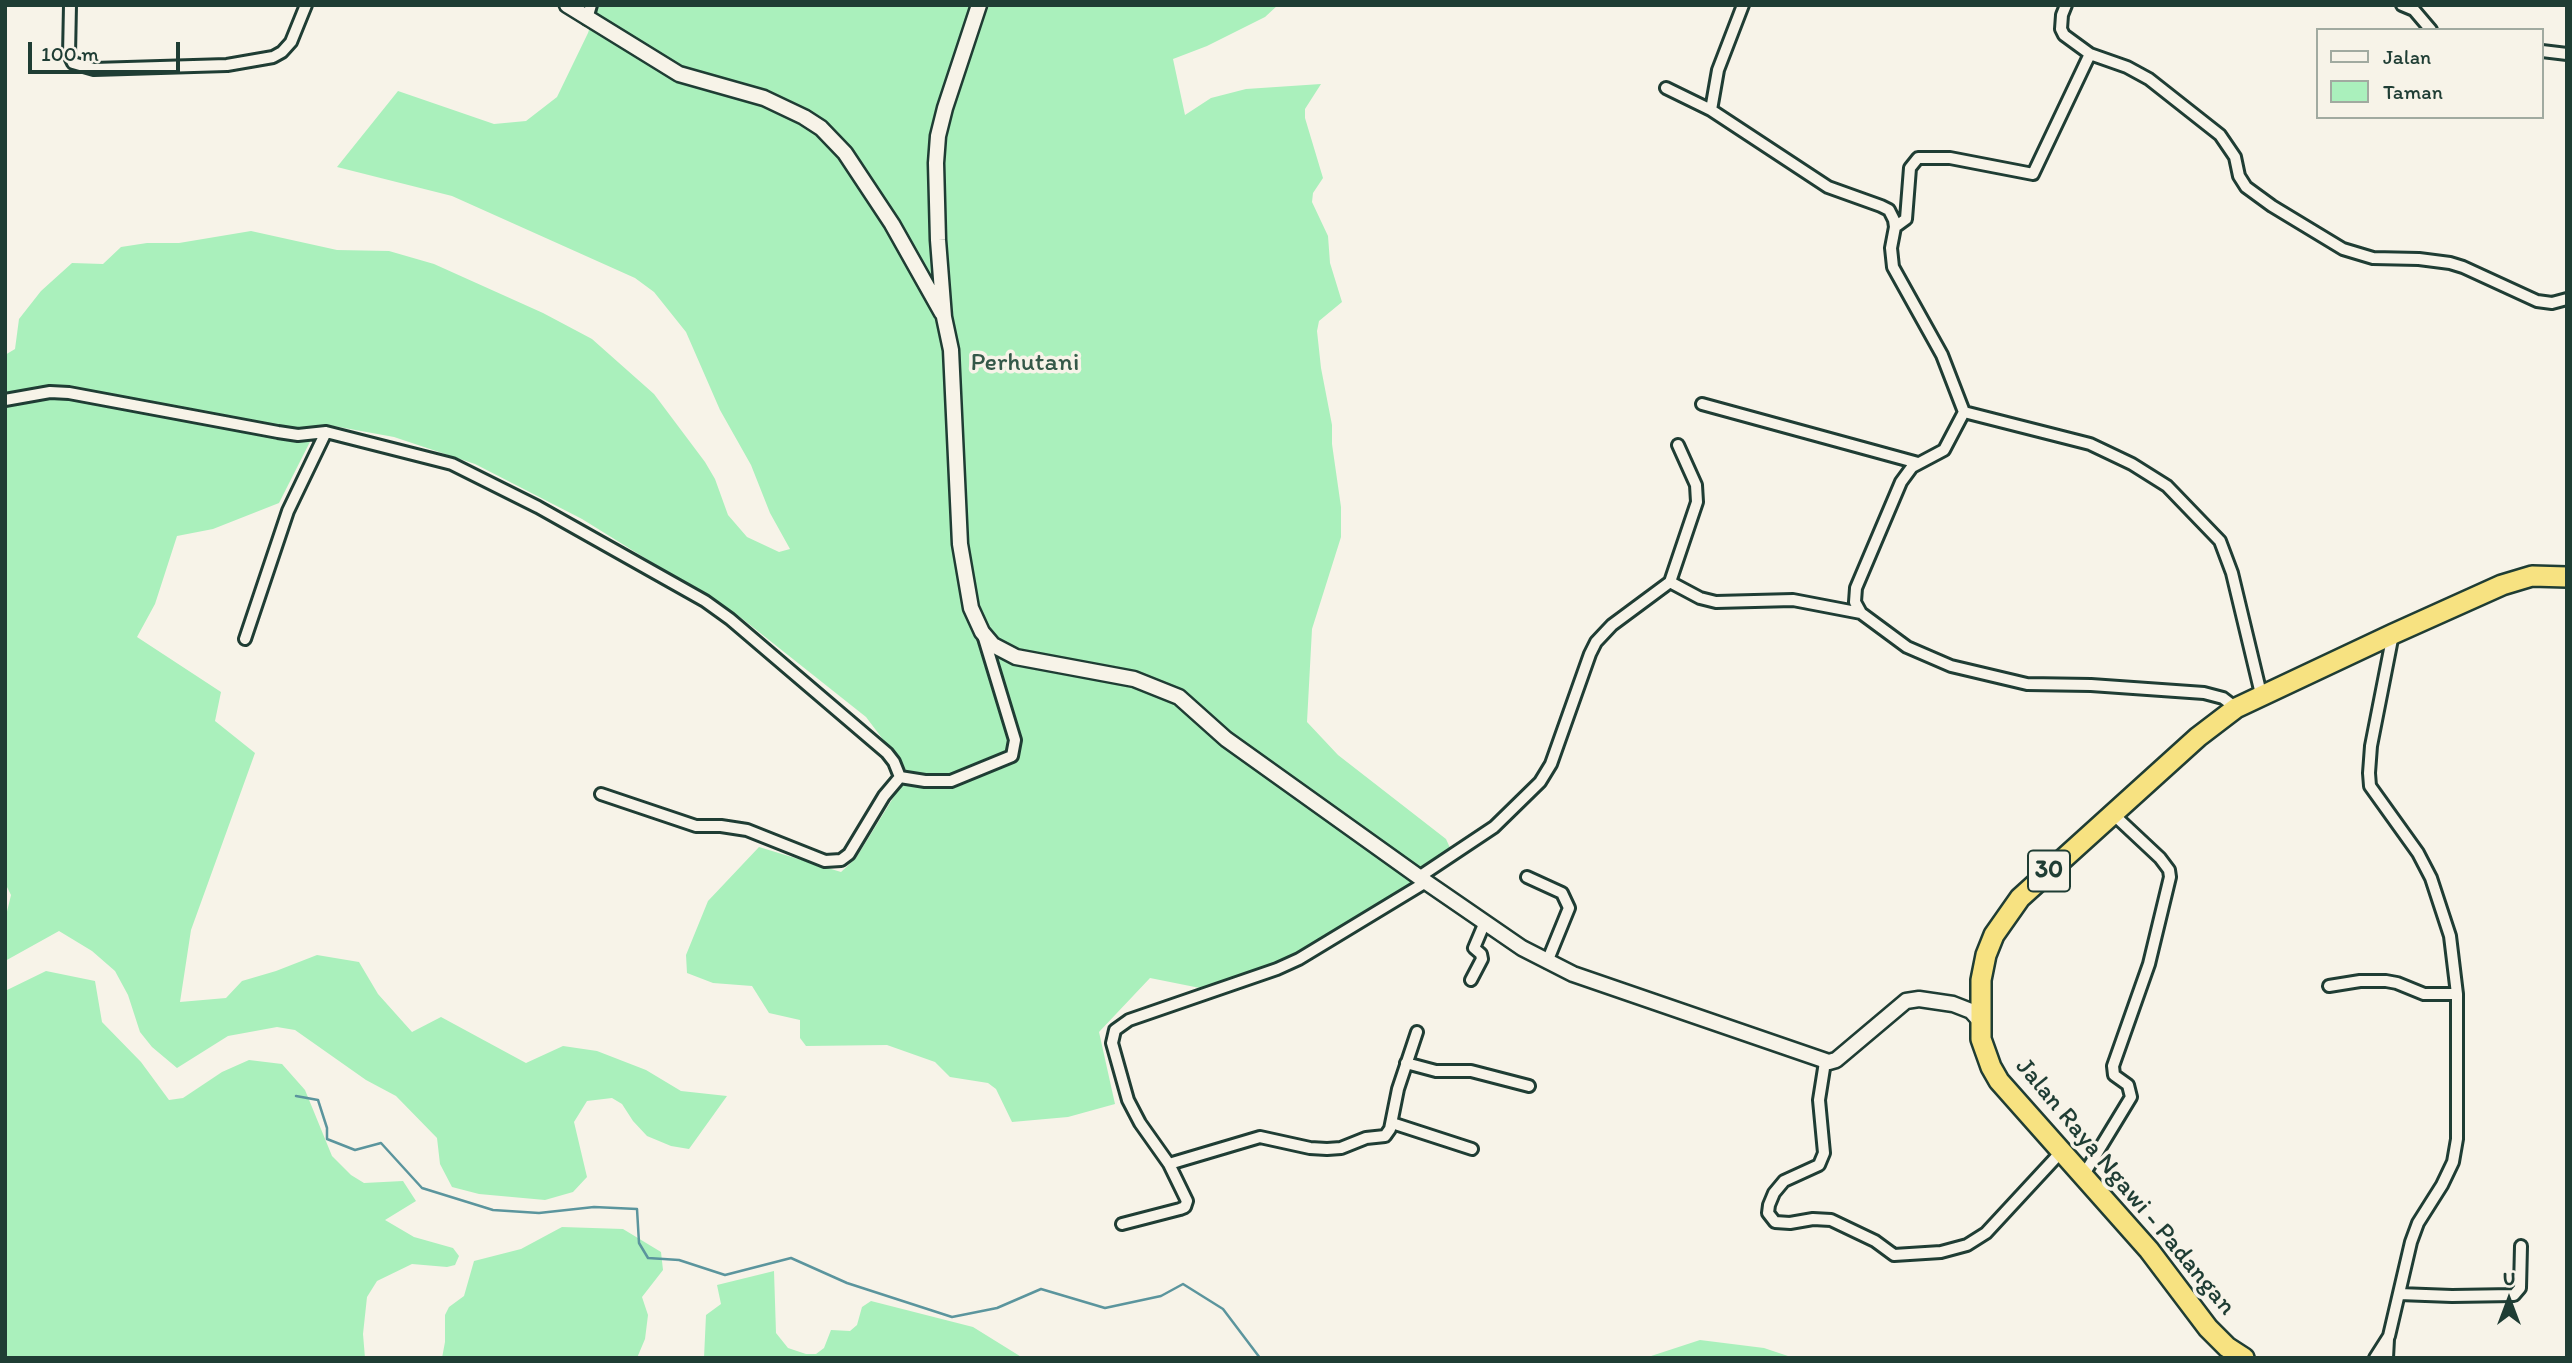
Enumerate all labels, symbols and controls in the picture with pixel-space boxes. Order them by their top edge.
scale bar [32,28,184,72]
legend [2316,28,2544,119]
text: 100 m [41,41,99,66]
text: Jalan [2383,44,2431,69]
text: Taman [2383,79,2443,104]
park label: Perhutani [971,347,1079,379]
road number: 30 [2028,850,2070,892]
street label: Jalan Raya Ngawi - Padangan [2008,1052,2242,1322]
north arrow [2474,1265,2544,1335]
text: U [2503,1267,2515,1290]

